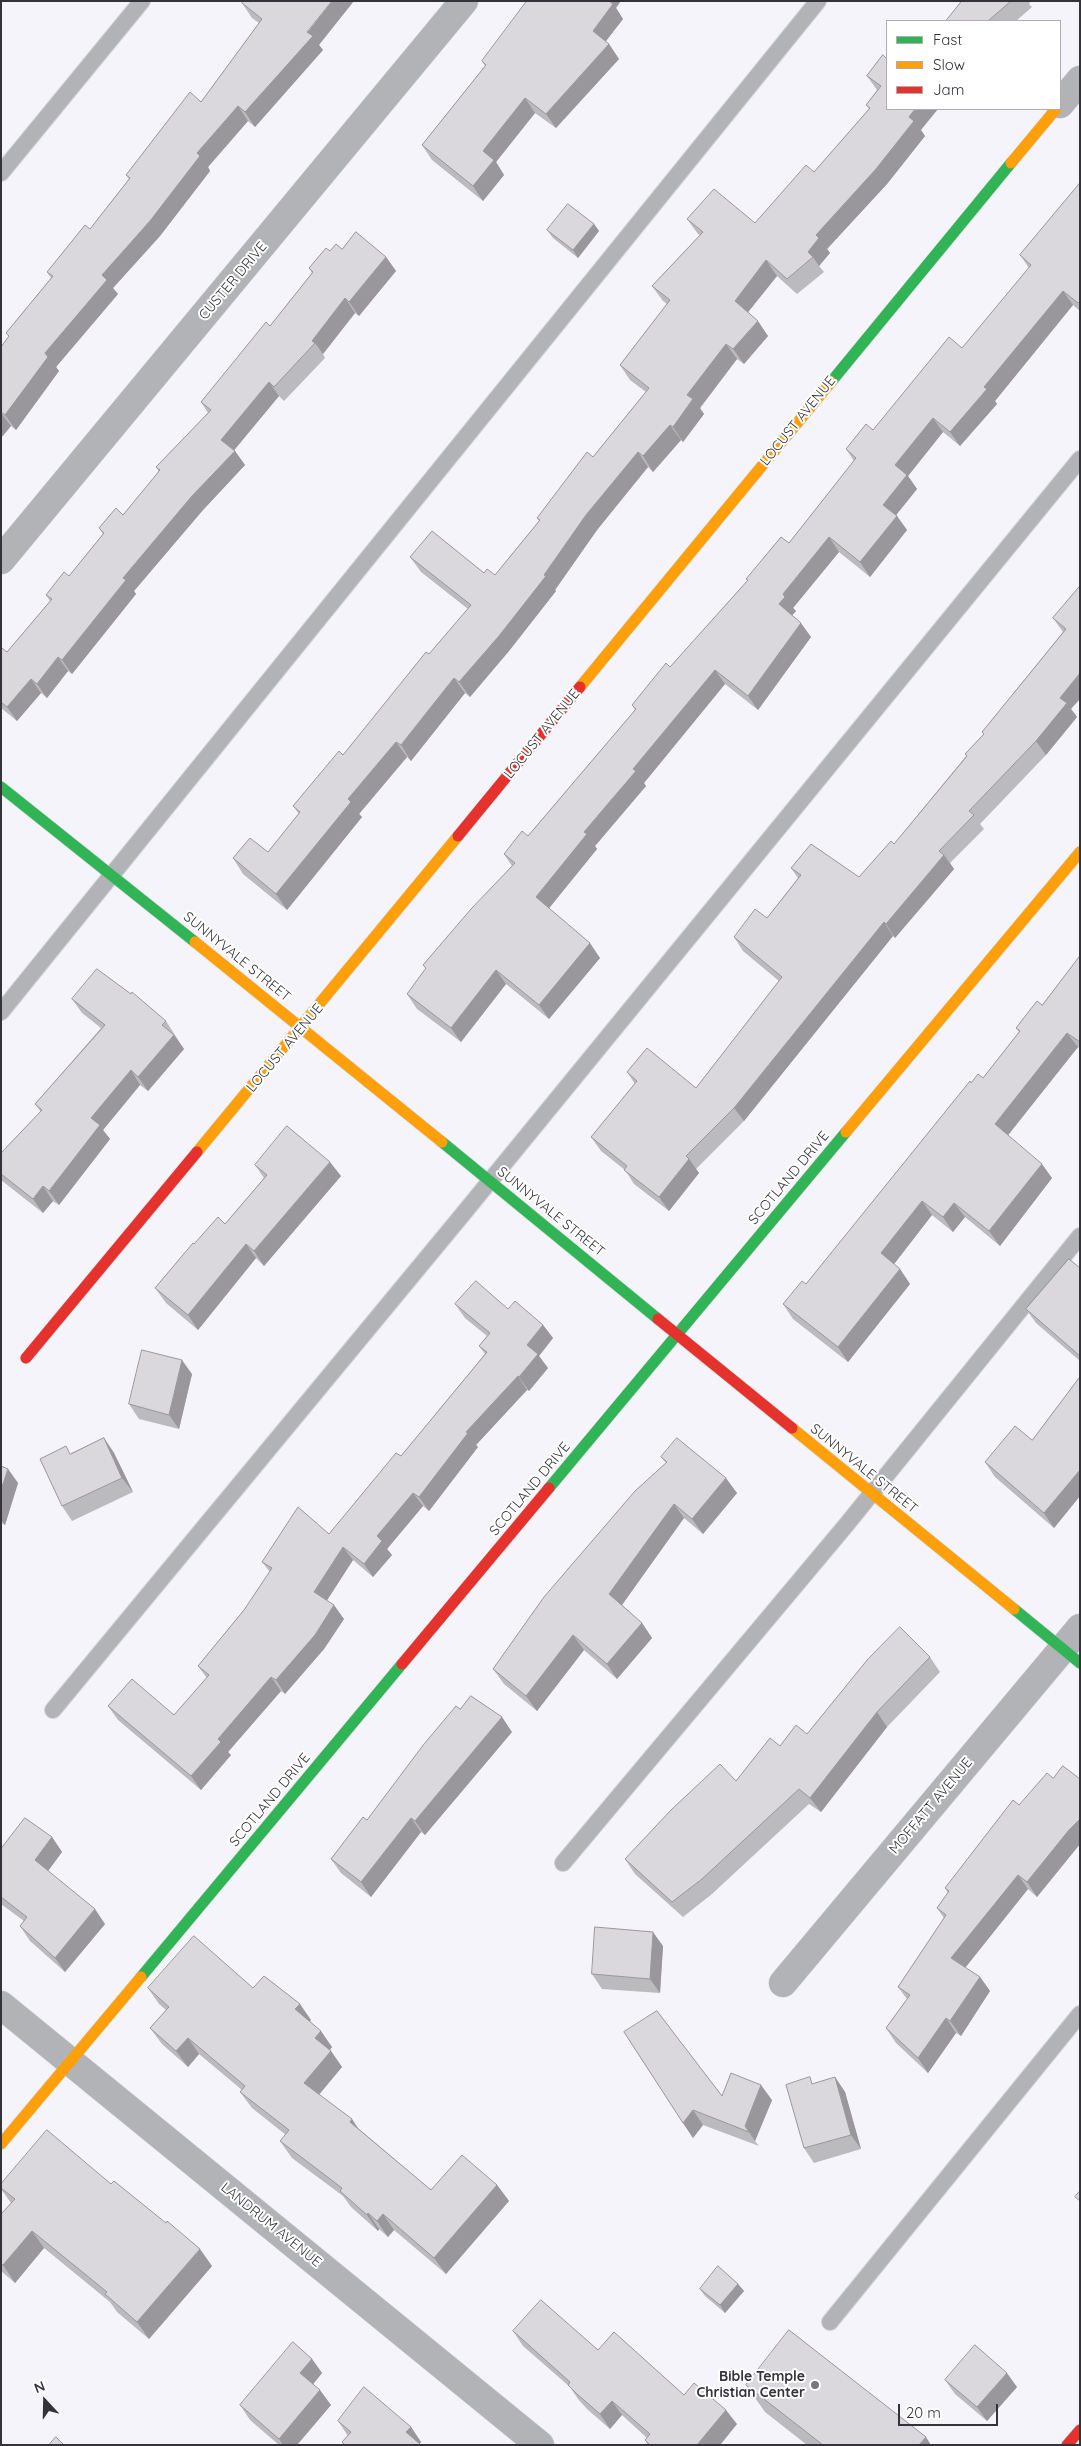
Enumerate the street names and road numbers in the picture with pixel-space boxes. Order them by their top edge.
street label: CUSTER DRIVE [195,239,271,323]
street label: LOCUST AVENUE [757,373,839,469]
street label: LOCUST AVENUE [501,686,583,782]
street label: SUNNYVALE STREET [180,909,294,1005]
street label: LOCUST AVENUE [243,1000,327,1096]
street label: SCOTLAND DRIVE [745,1128,833,1228]
street label: SUNNYVALE STREET [494,1164,608,1260]
street label: SUNNYVALE STREET [807,1421,921,1517]
street label: SCOTLAND DRIVE [486,1439,574,1539]
street label: SCOTLAND DRIVE [226,1750,314,1850]
street label: MOFFATT AVENUE [886,1754,976,1858]
street label: LANDRUM AVENUE [217,2179,325,2271]

